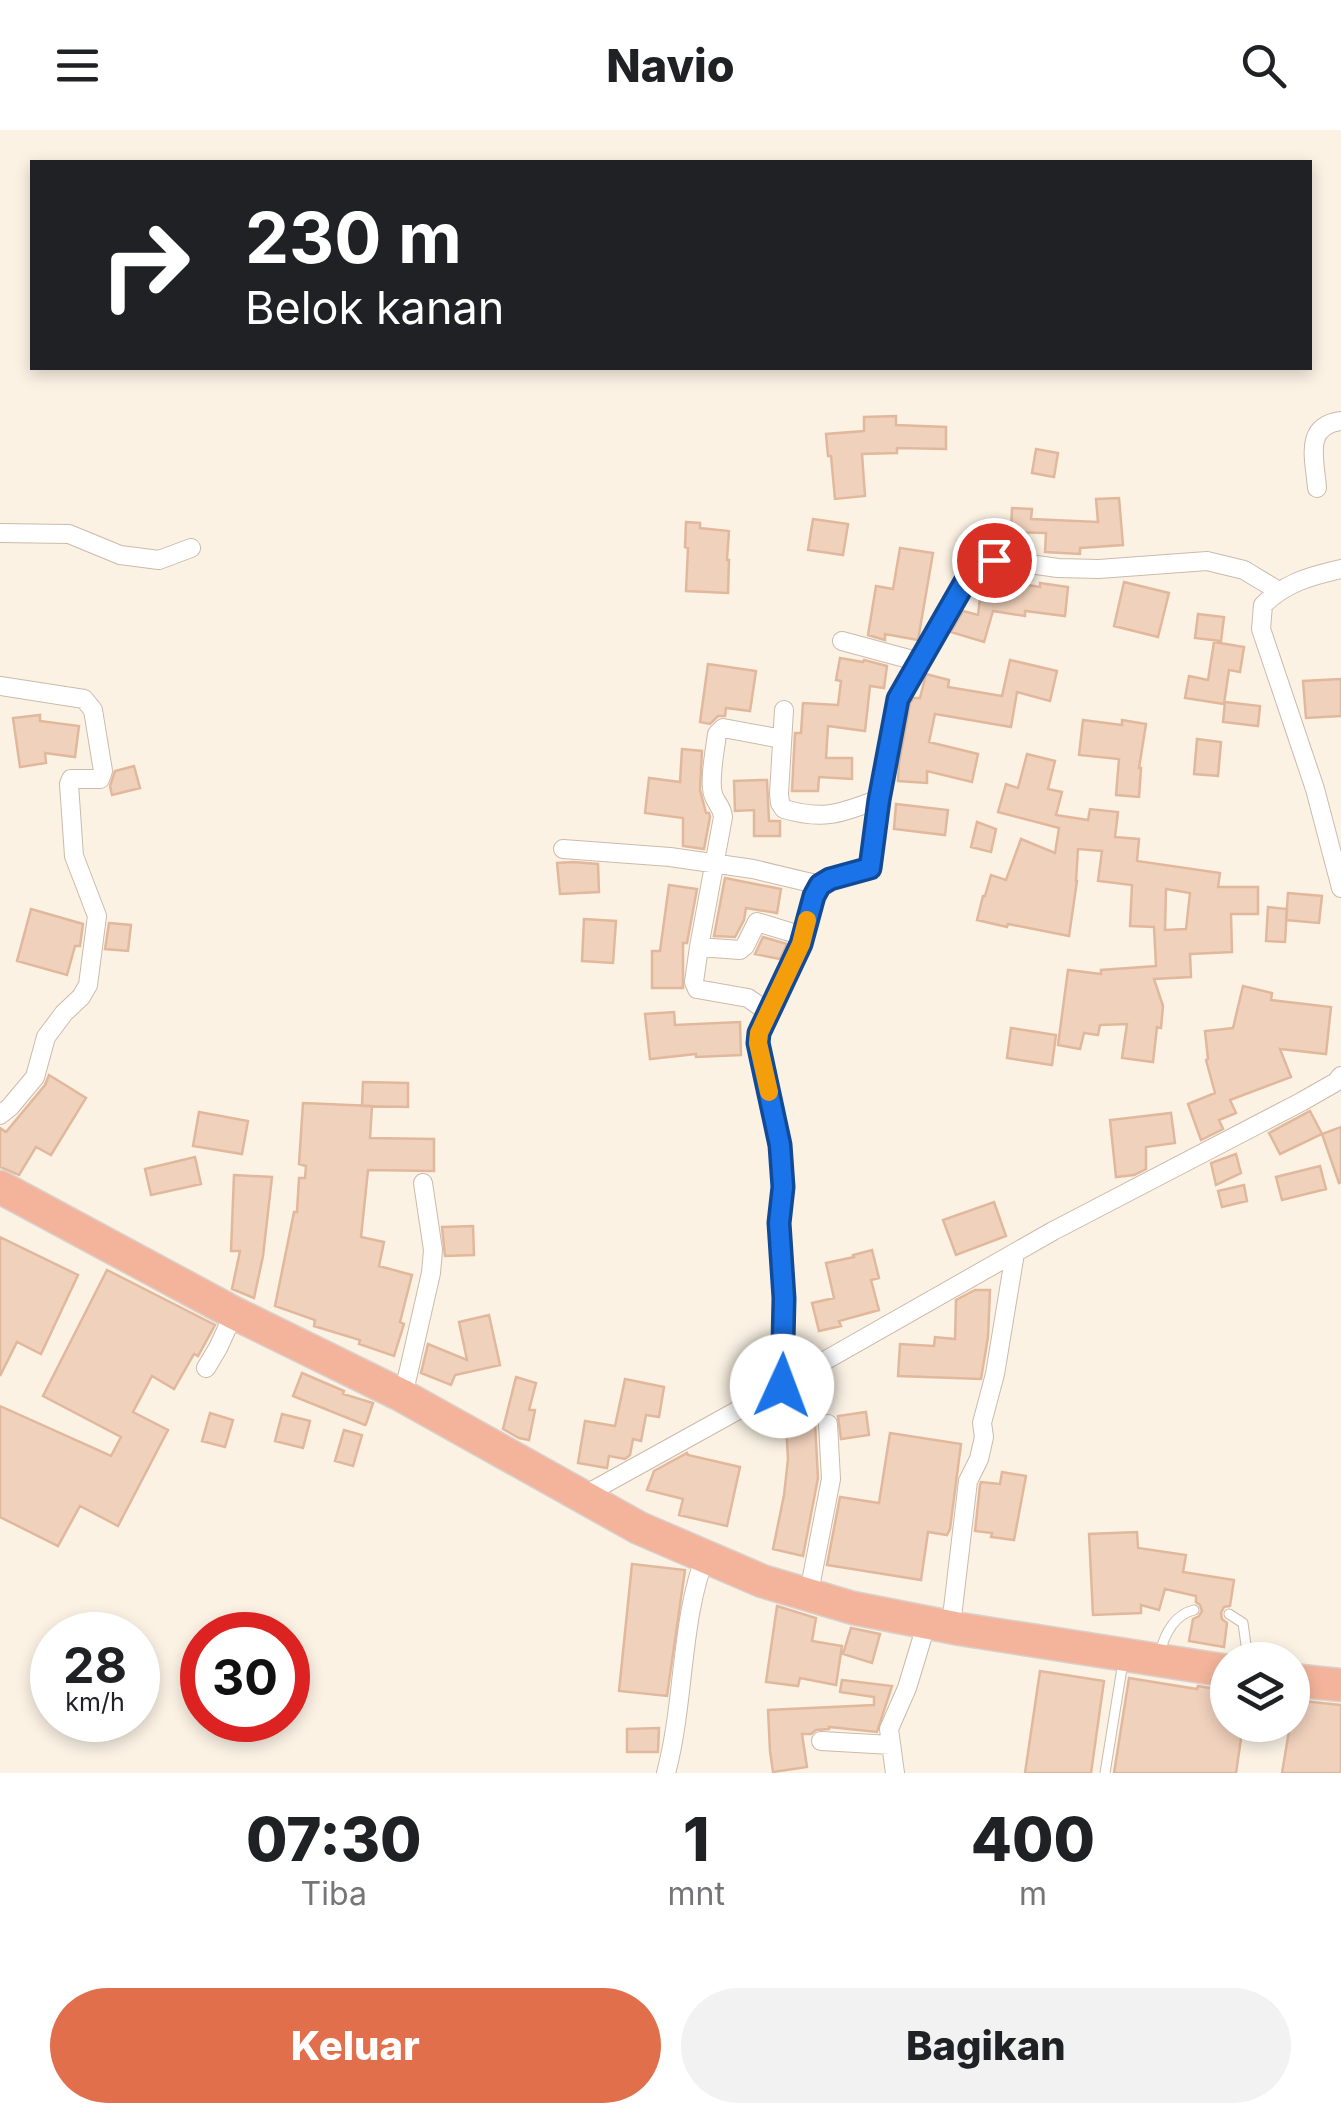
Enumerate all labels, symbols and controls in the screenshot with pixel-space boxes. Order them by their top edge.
icon: menu [50,38,105,93]
text: Navio [606,38,735,93]
icon: search [1236,38,1291,93]
text: 230 m [245,195,462,280]
icon: right [80,200,210,330]
text: Belok kanan [245,280,504,335]
pin [952,518,1037,603]
icon: arrive [967,533,1022,588]
position arrow [730,1334,834,1438]
speed limit sign: 30 [180,1612,310,1742]
text: 28 [63,1635,127,1695]
map controls [1210,1642,1310,1742]
button: layers [1210,1642,1310,1742]
text: km/h [65,1687,125,1717]
text: 07:30 [246,1803,422,1875]
text: 1 [683,1803,709,1875]
text: 400 [971,1803,1095,1875]
text: Tiba [301,1874,367,1913]
text: mnt [667,1874,725,1913]
text: m [1019,1874,1047,1913]
button: Keluar [50,1988,661,2103]
button: Bagikan [681,1988,1291,2103]

